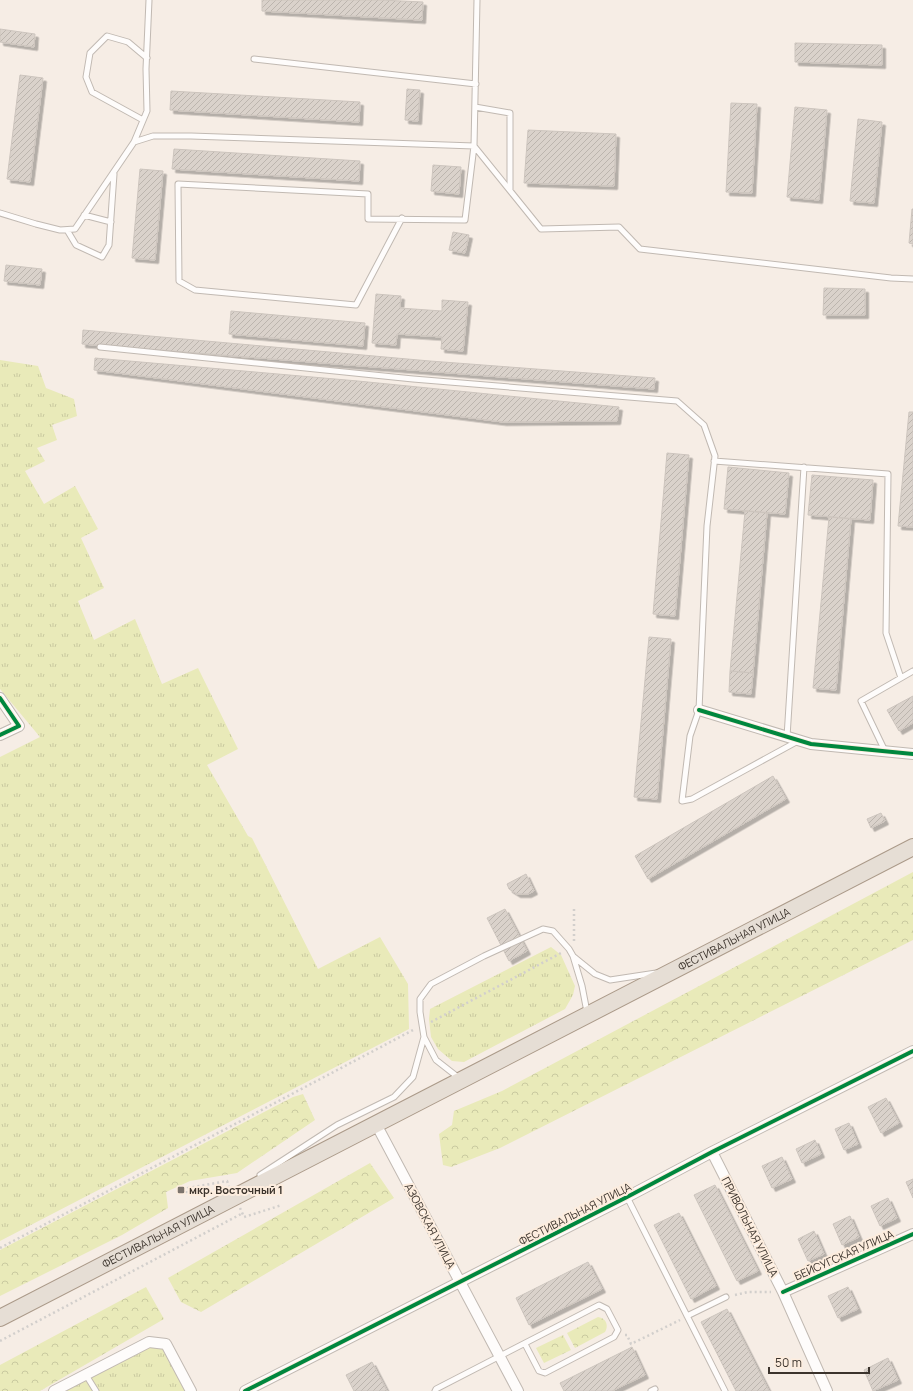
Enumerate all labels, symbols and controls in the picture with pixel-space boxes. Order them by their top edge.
street label: ФЕСТИВАЛЬНАЯ УЛИЦА [675,904,792,974]
street label: ПРИВОЛЬНАЯ УЛИЦА [719,1174,782,1279]
street label: ФЕСТИВАЛЬНАЯ УЛИЦА [516,1179,633,1248]
street label: АЗОВСКАЯ УЛИЦА [402,1180,459,1271]
place label: мкр. Восточный 1 [189,1182,283,1197]
marker: мкр. Восточный 1 [176,1185,186,1195]
street label: ФЕСТИВАЛЬНАЯ УЛИЦА [99,1201,217,1271]
street label: БЕЙСУГСКАЯ УЛИЦА [792,1226,896,1283]
scale bar [769,1349,869,1375]
text: 50 m [775,1354,802,1371]

